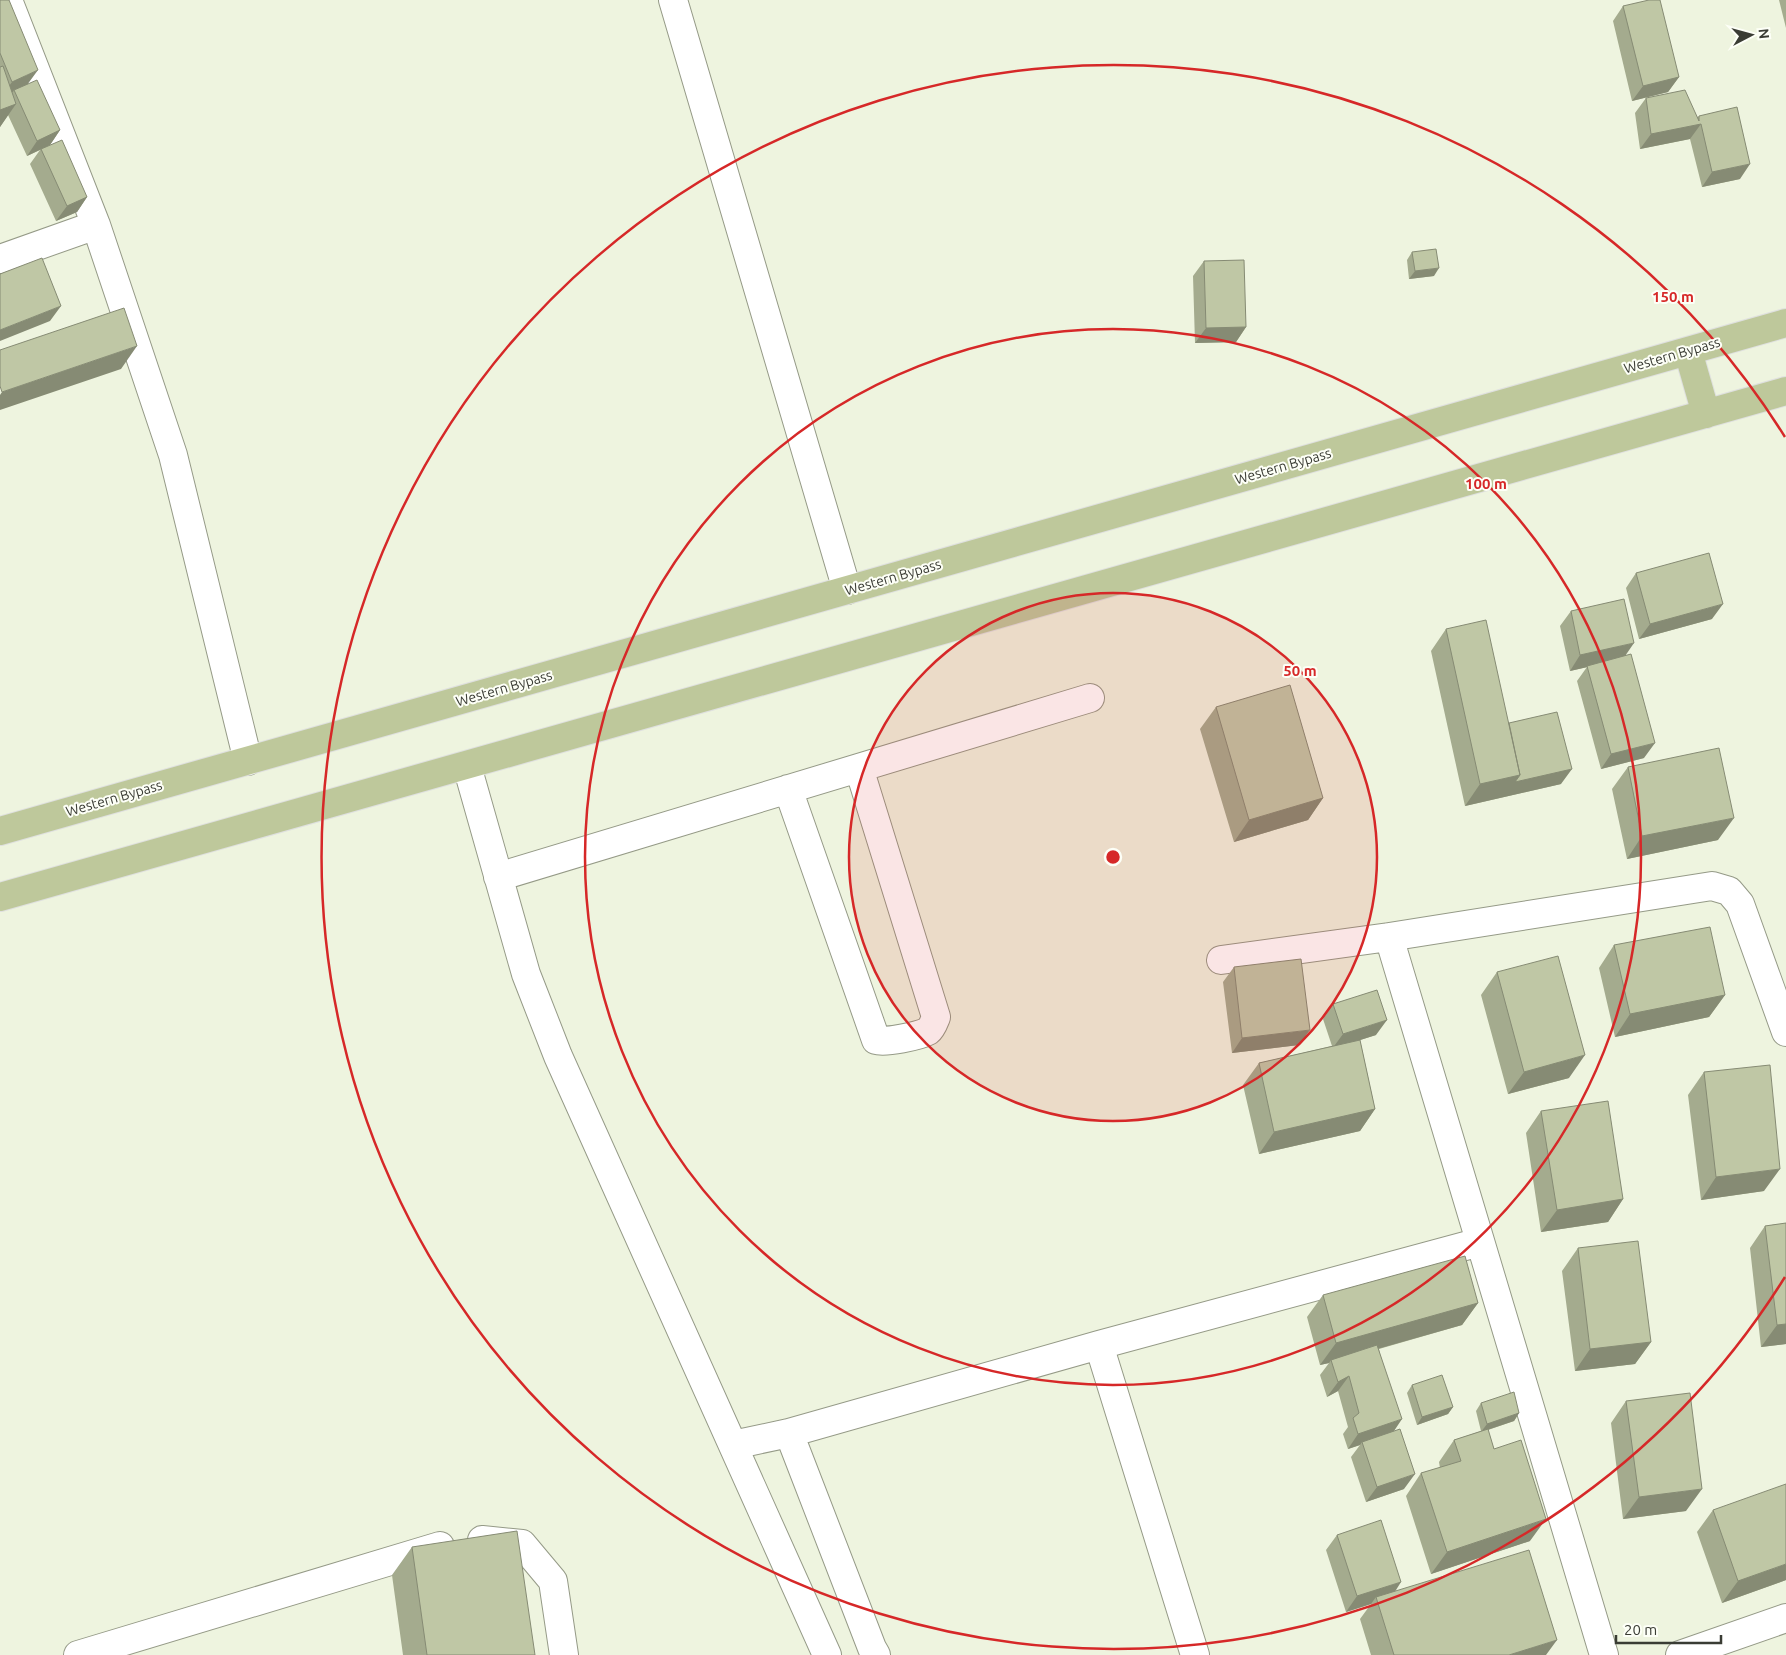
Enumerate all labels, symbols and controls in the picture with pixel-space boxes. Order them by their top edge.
north arrow [1726,10,1776,60]
text: N [1755,28,1772,40]
text: 150 m [1652,288,1694,305]
street label: Western Bypass [1622,334,1722,376]
street label: Western Bypass [1233,445,1333,487]
text: 100 m [1465,475,1507,492]
street label: Western Bypass [843,556,943,598]
text: 50 m [1283,662,1317,679]
street label: Western Bypass [454,667,554,709]
street label: Western Bypass [64,777,164,819]
centre of rings [1104,848,1122,866]
scale bar [1616,1612,1721,1644]
text: 20 m [1624,1621,1657,1638]

